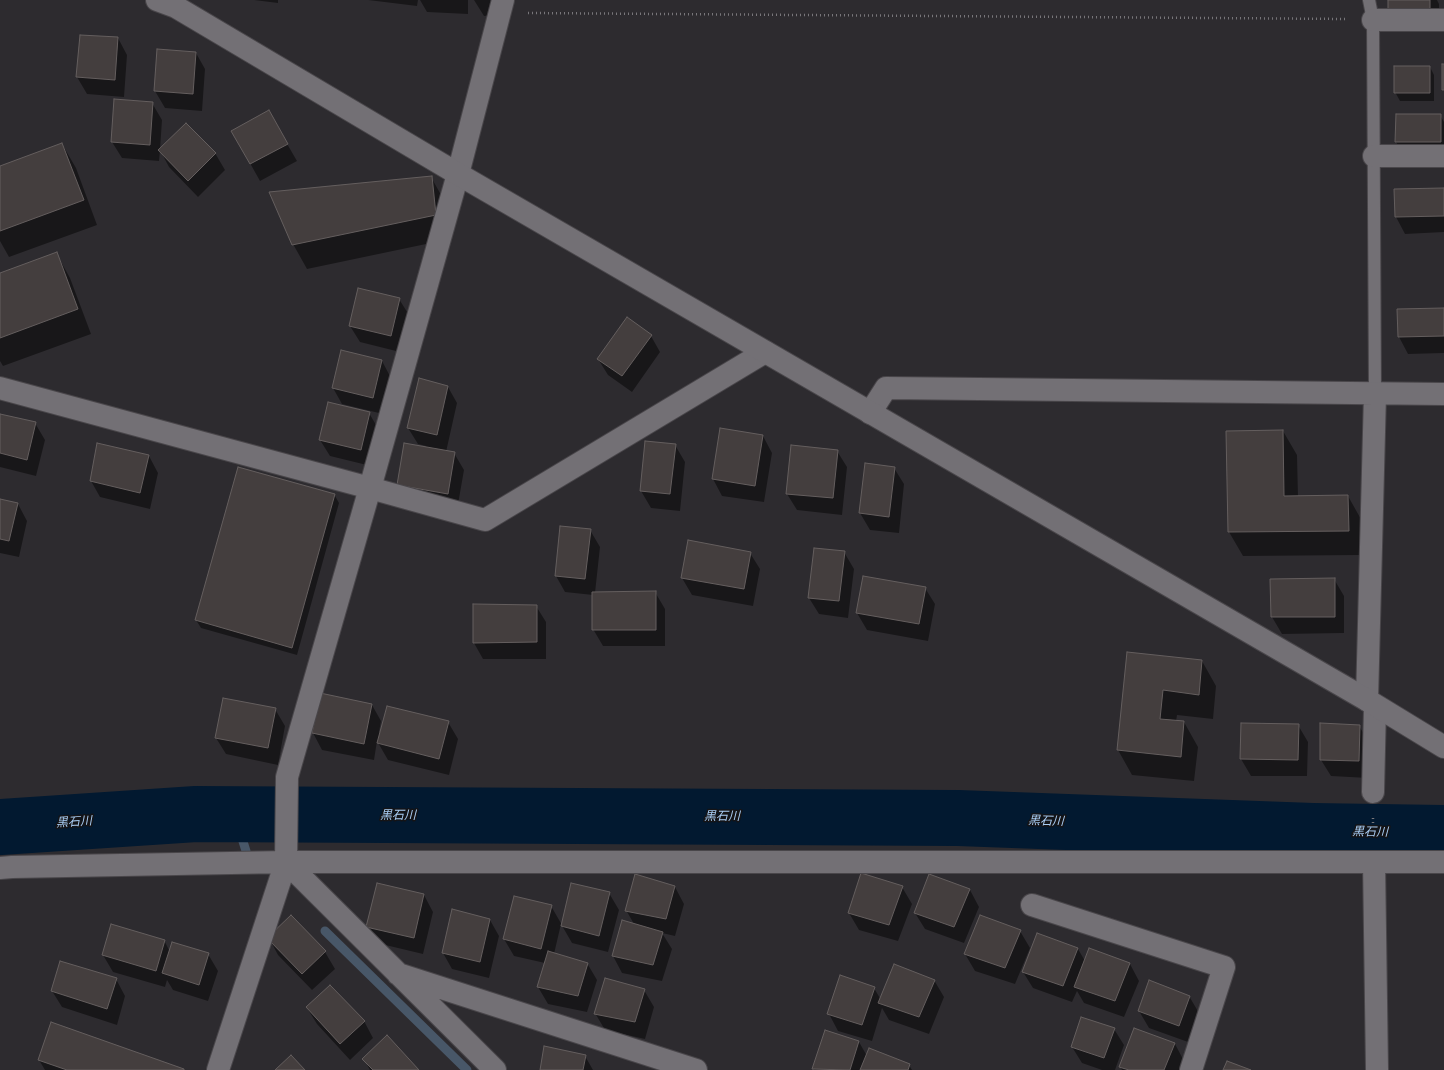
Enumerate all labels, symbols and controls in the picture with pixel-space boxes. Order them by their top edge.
water label: 黒石川 [380,808,416,822]
water label: 黒石川 [704,809,740,823]
water label: 黒石川 [1028,813,1064,829]
water label: 黒石川 [56,814,92,830]
water label: 黒石川 [1352,824,1388,840]

